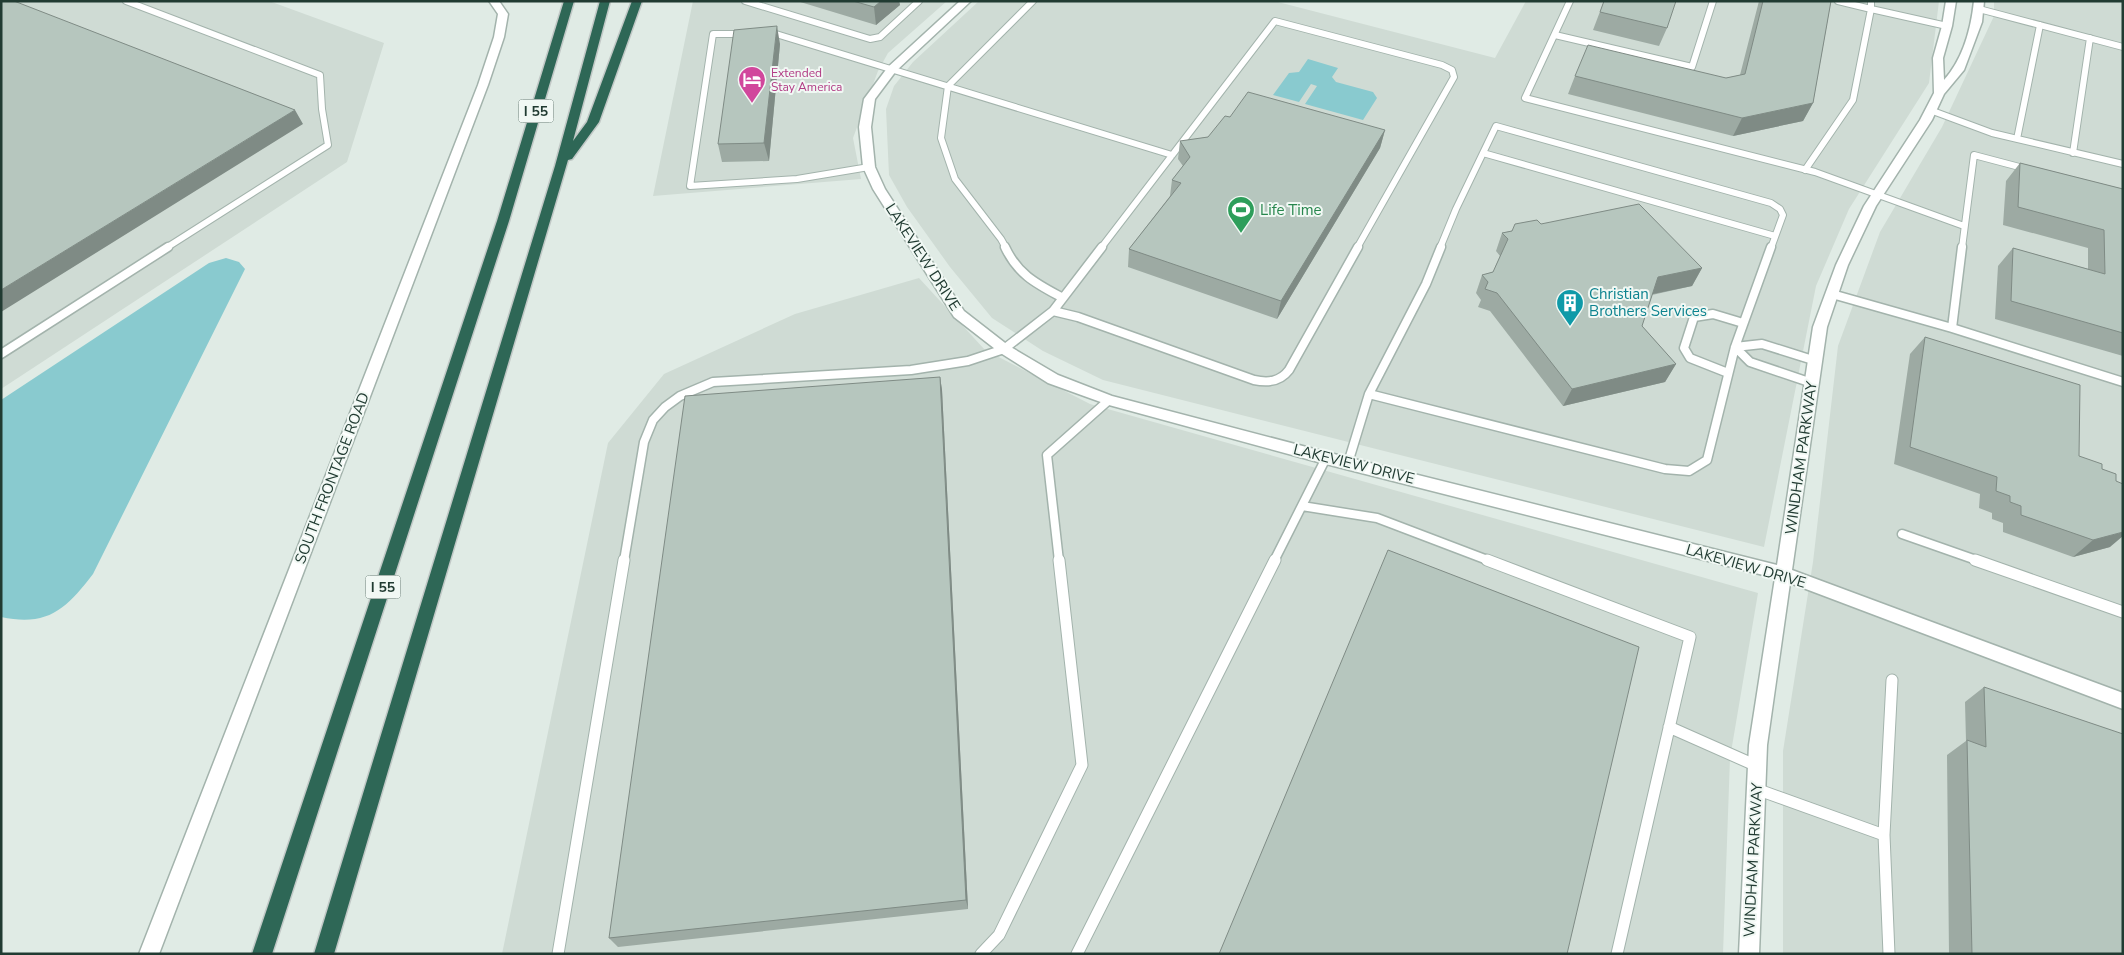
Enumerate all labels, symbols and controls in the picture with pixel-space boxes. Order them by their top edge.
hotel icon: Extended Stay America [737,65,767,104]
place label: Extended Stay America [771,65,842,95]
road number: I 55 [518,100,554,122]
sports icon: Life Time [1226,195,1256,234]
street label: LAKEVIEW DRIVE [881,200,965,314]
place label: Life Time [1260,200,1322,220]
place label: Christian Brothers Services [1589,284,1707,321]
building icon: Christian Brothers Services [1555,288,1585,327]
street label: WINDHAM PARKWAY [1780,379,1822,536]
street label: SOUTH FRONTAGE ROAD [290,389,374,567]
street label: LAKEVIEW DRIVE [1291,439,1417,489]
street label: LAKEVIEW DRIVE [1684,539,1808,593]
road number: I 55 [366,576,400,598]
street label: WINDHAM PARKWAY [1739,781,1767,938]

